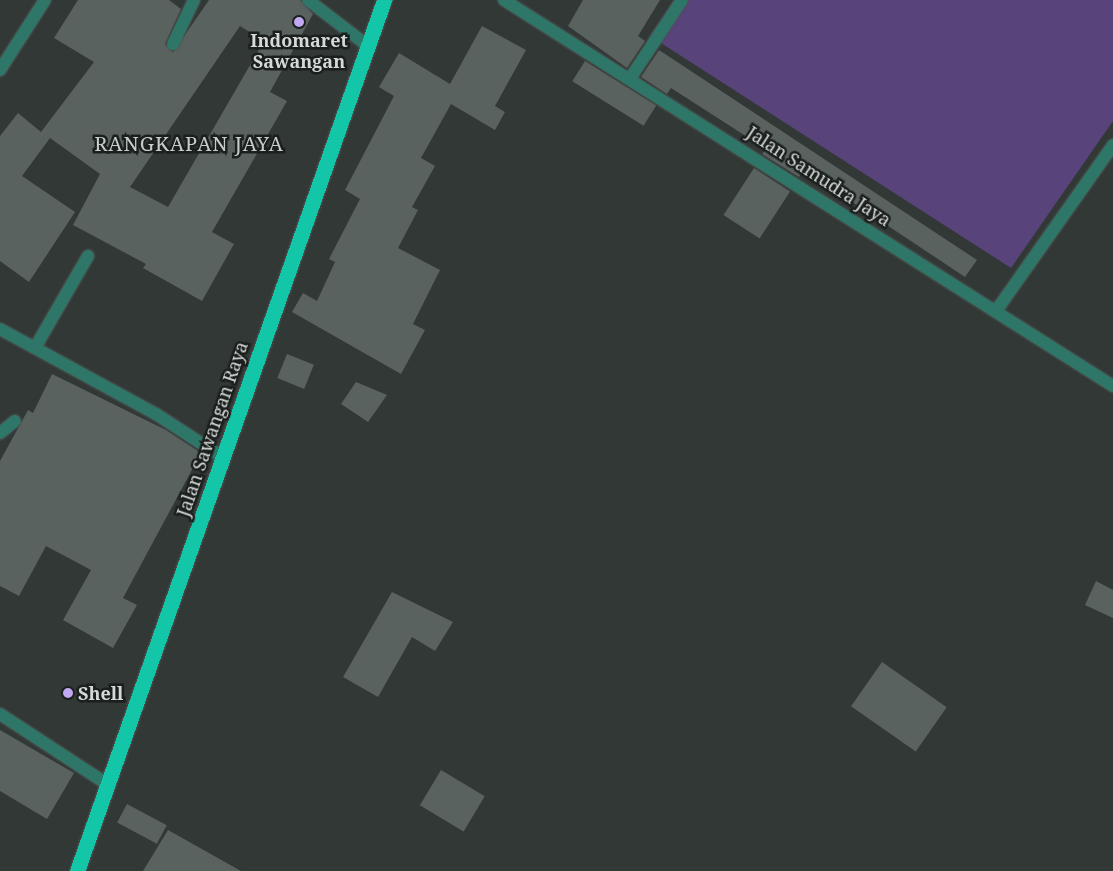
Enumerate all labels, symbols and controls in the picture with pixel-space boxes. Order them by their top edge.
marker: Indomaret Sawangan [293,16,305,28]
place label: Indomaret Sawangan [250,30,348,72]
street label: Jalan Samudra Jaya [743,121,895,231]
district label: RANGKAPAN JAYA [92,131,286,155]
street label: Jalan Sawangan Raya [172,339,252,519]
place label: Shell [78,682,123,704]
marker: Shell [62,687,74,699]

